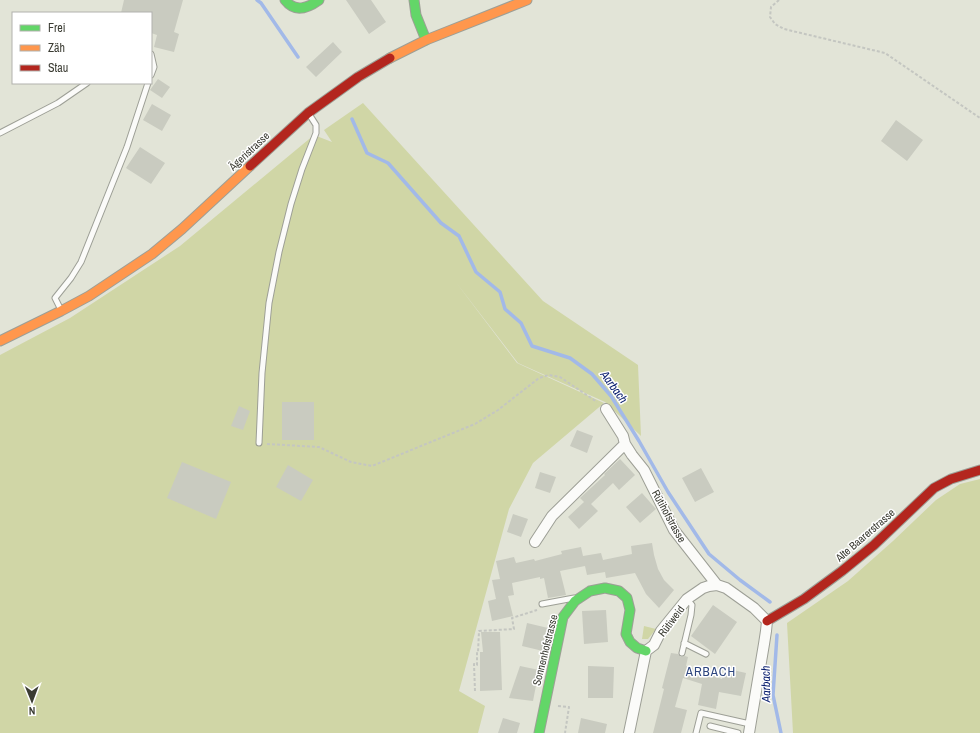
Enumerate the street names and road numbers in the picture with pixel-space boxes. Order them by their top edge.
street label: Ägeristrasse [225,129,272,174]
street label: Rütihofstrasse [649,487,689,545]
street label: Alte Baarerstrasse [832,505,898,565]
street label: Rütiweid [655,603,687,639]
street label: Sonnenhofstrasse [529,613,561,687]

